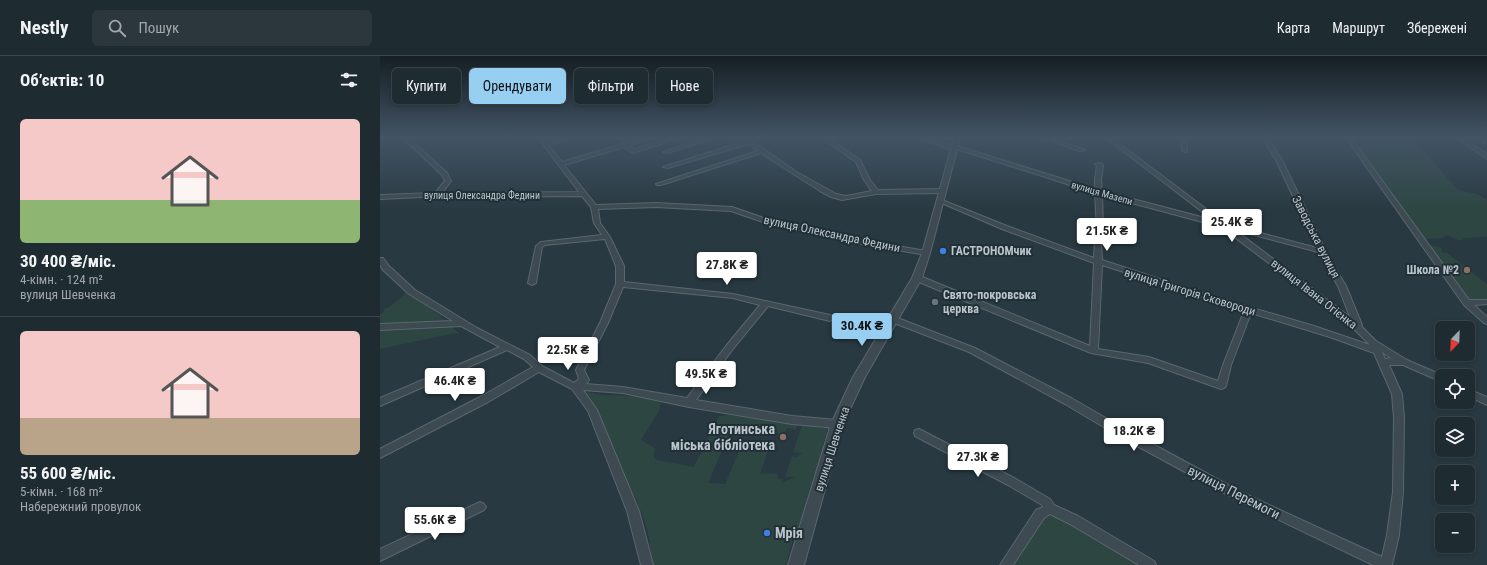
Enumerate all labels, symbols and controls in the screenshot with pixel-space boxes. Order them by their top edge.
search box [92,10,372,46]
text: Nestly [20,16,68,39]
icon: search [106,17,128,39]
text: Пошук [138,19,179,37]
text: Карта [1277,20,1310,36]
text: Маршрут [1332,20,1385,36]
text: Збережені [1407,20,1467,36]
chip: Купити [392,68,461,104]
chip: Орендувати [469,68,566,104]
chip: Фільтри [574,68,648,104]
chip: Нове [656,68,713,104]
icon: filters [338,69,360,91]
text: Об’єктів: 10 [20,70,104,90]
icon: home [154,145,226,217]
street label: вулиця Мазепи [1070,179,1134,207]
street label: вулиця Олександра Федини [424,189,540,201]
street label: Заводська вулиця [1289,193,1343,281]
pin: 25.4K ₴ [1195,209,1269,243]
street label: вулиця Олександра Федини [762,213,902,255]
text: 25.4K ₴ [1211,214,1253,229]
pin: 21.5K ₴ [1070,218,1144,252]
text: 21.5K ₴ [1086,223,1128,238]
place label: ГАСТРОНОМчик [951,244,1031,258]
marker: ГАСТРОНОМчик [938,246,948,256]
text: 30 400 ₴/міс. [20,251,116,271]
pin: 27.8K ₴ [690,252,764,286]
street label: вулиця Івана Огієнка [1268,256,1360,332]
text: 27.8K ₴ [706,257,748,272]
place label: Школа №2 [1406,263,1459,277]
street label: вулиця Григорія Сковороди [1123,265,1257,319]
marker: Школа №2 [1462,265,1472,275]
text: 4-кімн. · 124 m² [20,272,103,287]
text: вулиця Шевченка [20,287,116,302]
place label: Свято-покровська церква [943,288,1037,316]
marker: Свято-покровська церква [930,297,940,307]
pin: 30.4K ₴ [825,313,899,347]
text: 30.4K ₴ [841,318,883,333]
north arrow [1435,321,1475,361]
map controls [1435,321,1475,553]
pin: 22.5K ₴ [531,337,605,371]
text: 22.5K ₴ [547,342,589,357]
icon: home [154,357,226,429]
pin: 49.5K ₴ [669,361,743,395]
text: 49.5K ₴ [685,366,727,381]
pin: 46.4K ₴ [418,368,492,402]
button: locate [1435,369,1475,409]
text: 46.4K ₴ [434,373,476,388]
street label: вулиця Шевченка [812,405,852,493]
button: layers [1435,417,1475,457]
pin: 18.2K ₴ [1097,418,1171,452]
place label: Яготинська міська бібліотека [671,421,775,453]
text: 18.2K ₴ [1113,423,1155,438]
marker: Яготинська міська бібліотека [778,432,788,442]
pin: 27.3K ₴ [941,444,1015,478]
text: 27.3K ₴ [957,449,999,464]
street label: вулиця Перемоги [1185,462,1283,522]
text: 55 600 ₴/міс. [20,463,116,483]
button: + [1435,465,1475,505]
text: 5-кімн. · 168 m² [20,484,103,499]
text: Набережний провулок [20,499,141,514]
pin: 55.6K ₴ [398,507,472,541]
text: 55.6K ₴ [414,512,456,527]
button: − [1435,513,1475,553]
place label: Мрія [775,525,803,541]
marker: Мрія [762,528,772,538]

